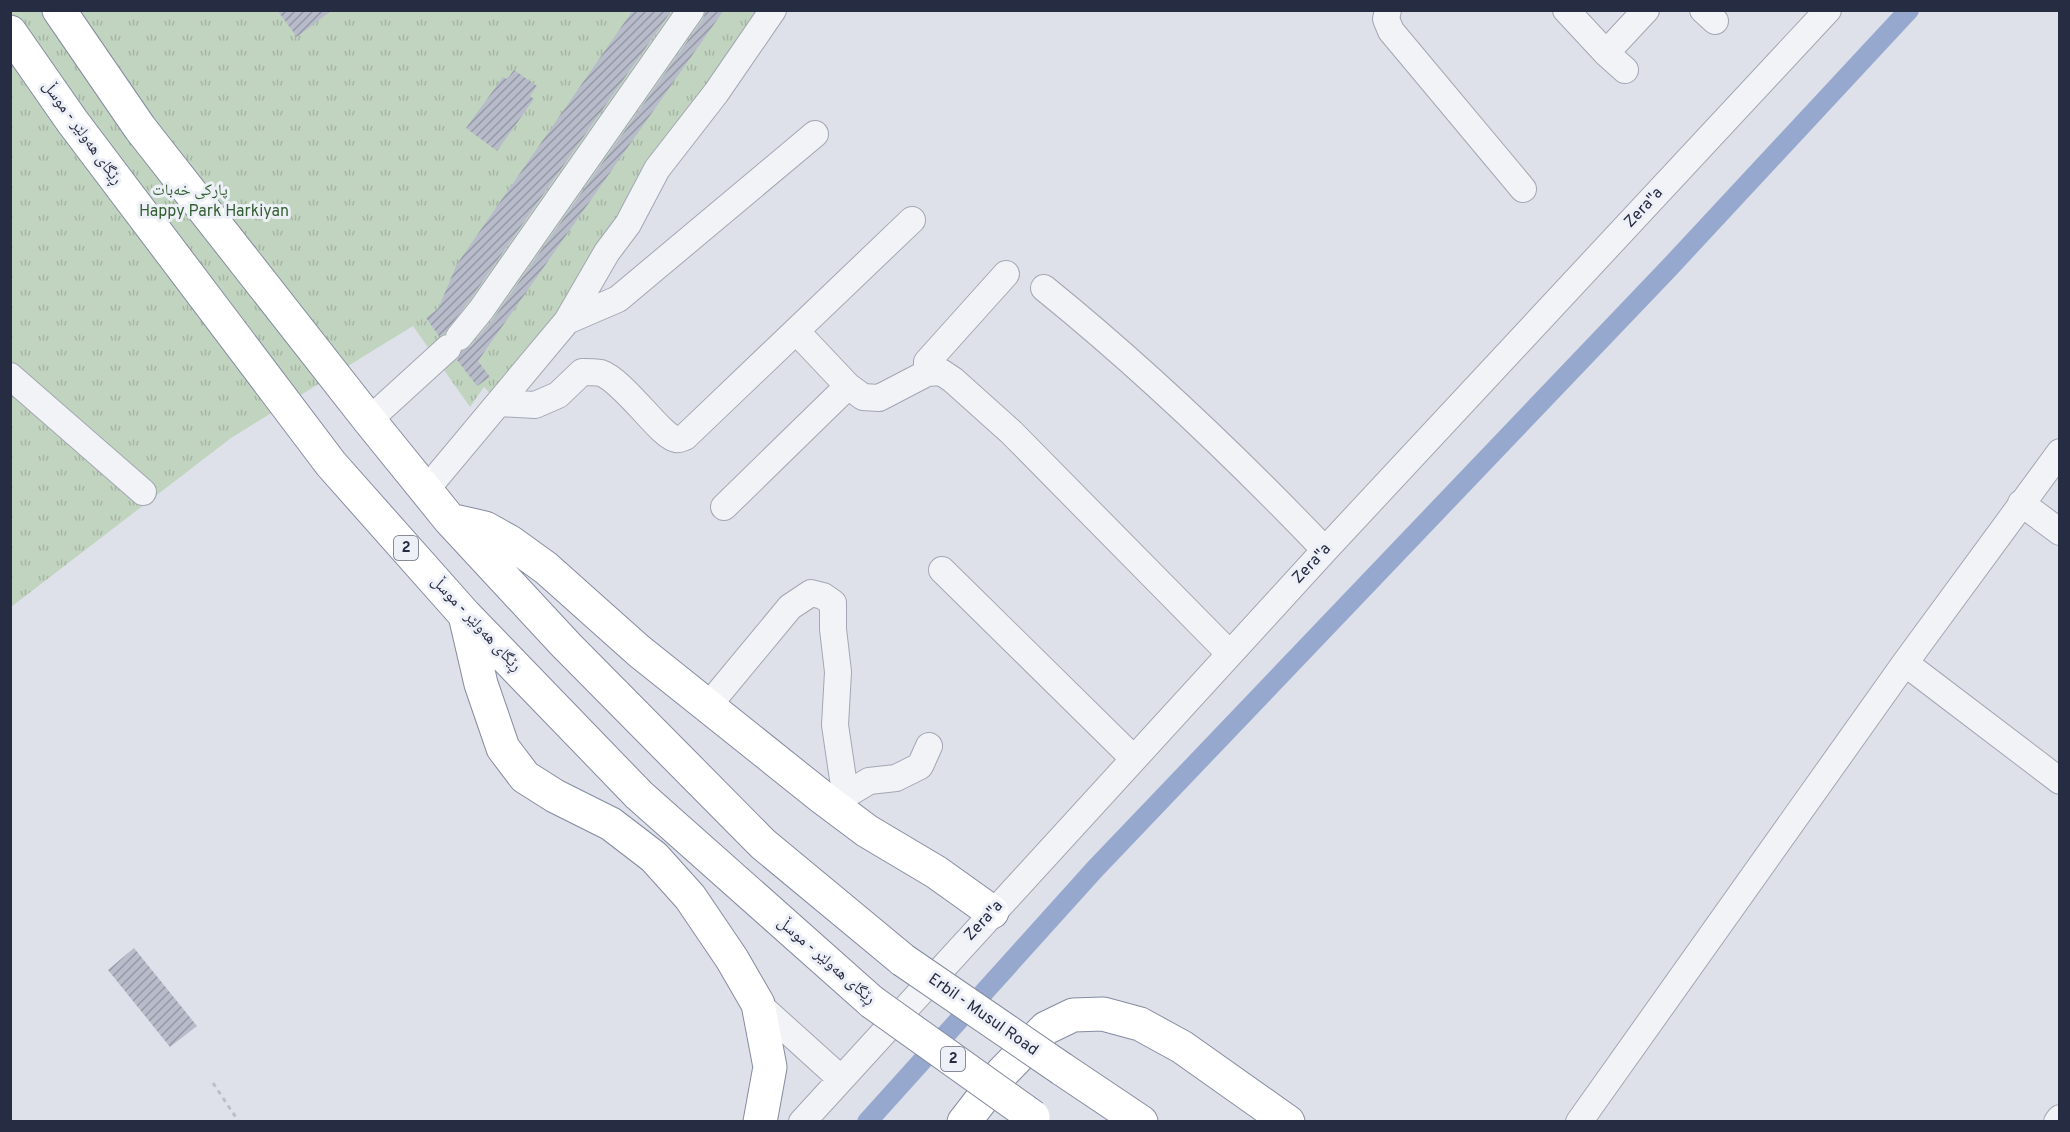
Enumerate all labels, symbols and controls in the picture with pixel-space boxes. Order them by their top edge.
street label: ڕێگای هەولێر - موسڵ [36,76,128,190]
park label: پارکی خەبات [152,181,228,201]
street label: Zera"a [1620,184,1668,232]
park label: Happy Park Harkiyan [139,202,289,222]
road number: 2 [394,536,418,560]
street label: Zera"a [1288,540,1336,588]
street label: ڕێگای هەولێر - موسڵ [425,571,527,677]
street label: Zera"a [960,897,1008,945]
street label: ڕێگای هەولێر - موسڵ [772,912,880,1010]
street label: Erbil - Musul Road [924,970,1042,1060]
road number: 2 [941,1047,965,1071]

